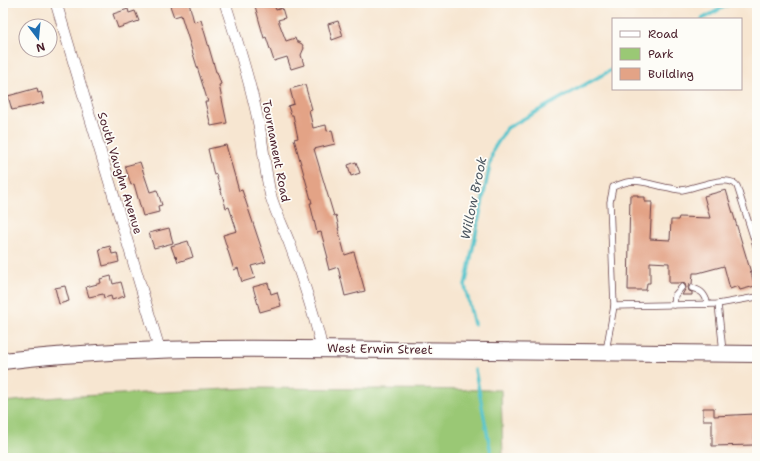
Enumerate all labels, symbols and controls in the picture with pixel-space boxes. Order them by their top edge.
north arrow [18,18,58,58]
legend [612,18,742,90]
text: Road [648,26,679,42]
text: N [34,39,47,56]
text: Park [648,46,674,62]
text: Building [648,66,694,82]
street label: Tournament Road [258,99,294,204]
street label: South Vaughn Avenue [94,110,146,236]
water label: Willow Brook [456,155,491,241]
street label: West Erwin Street [327,340,433,358]

